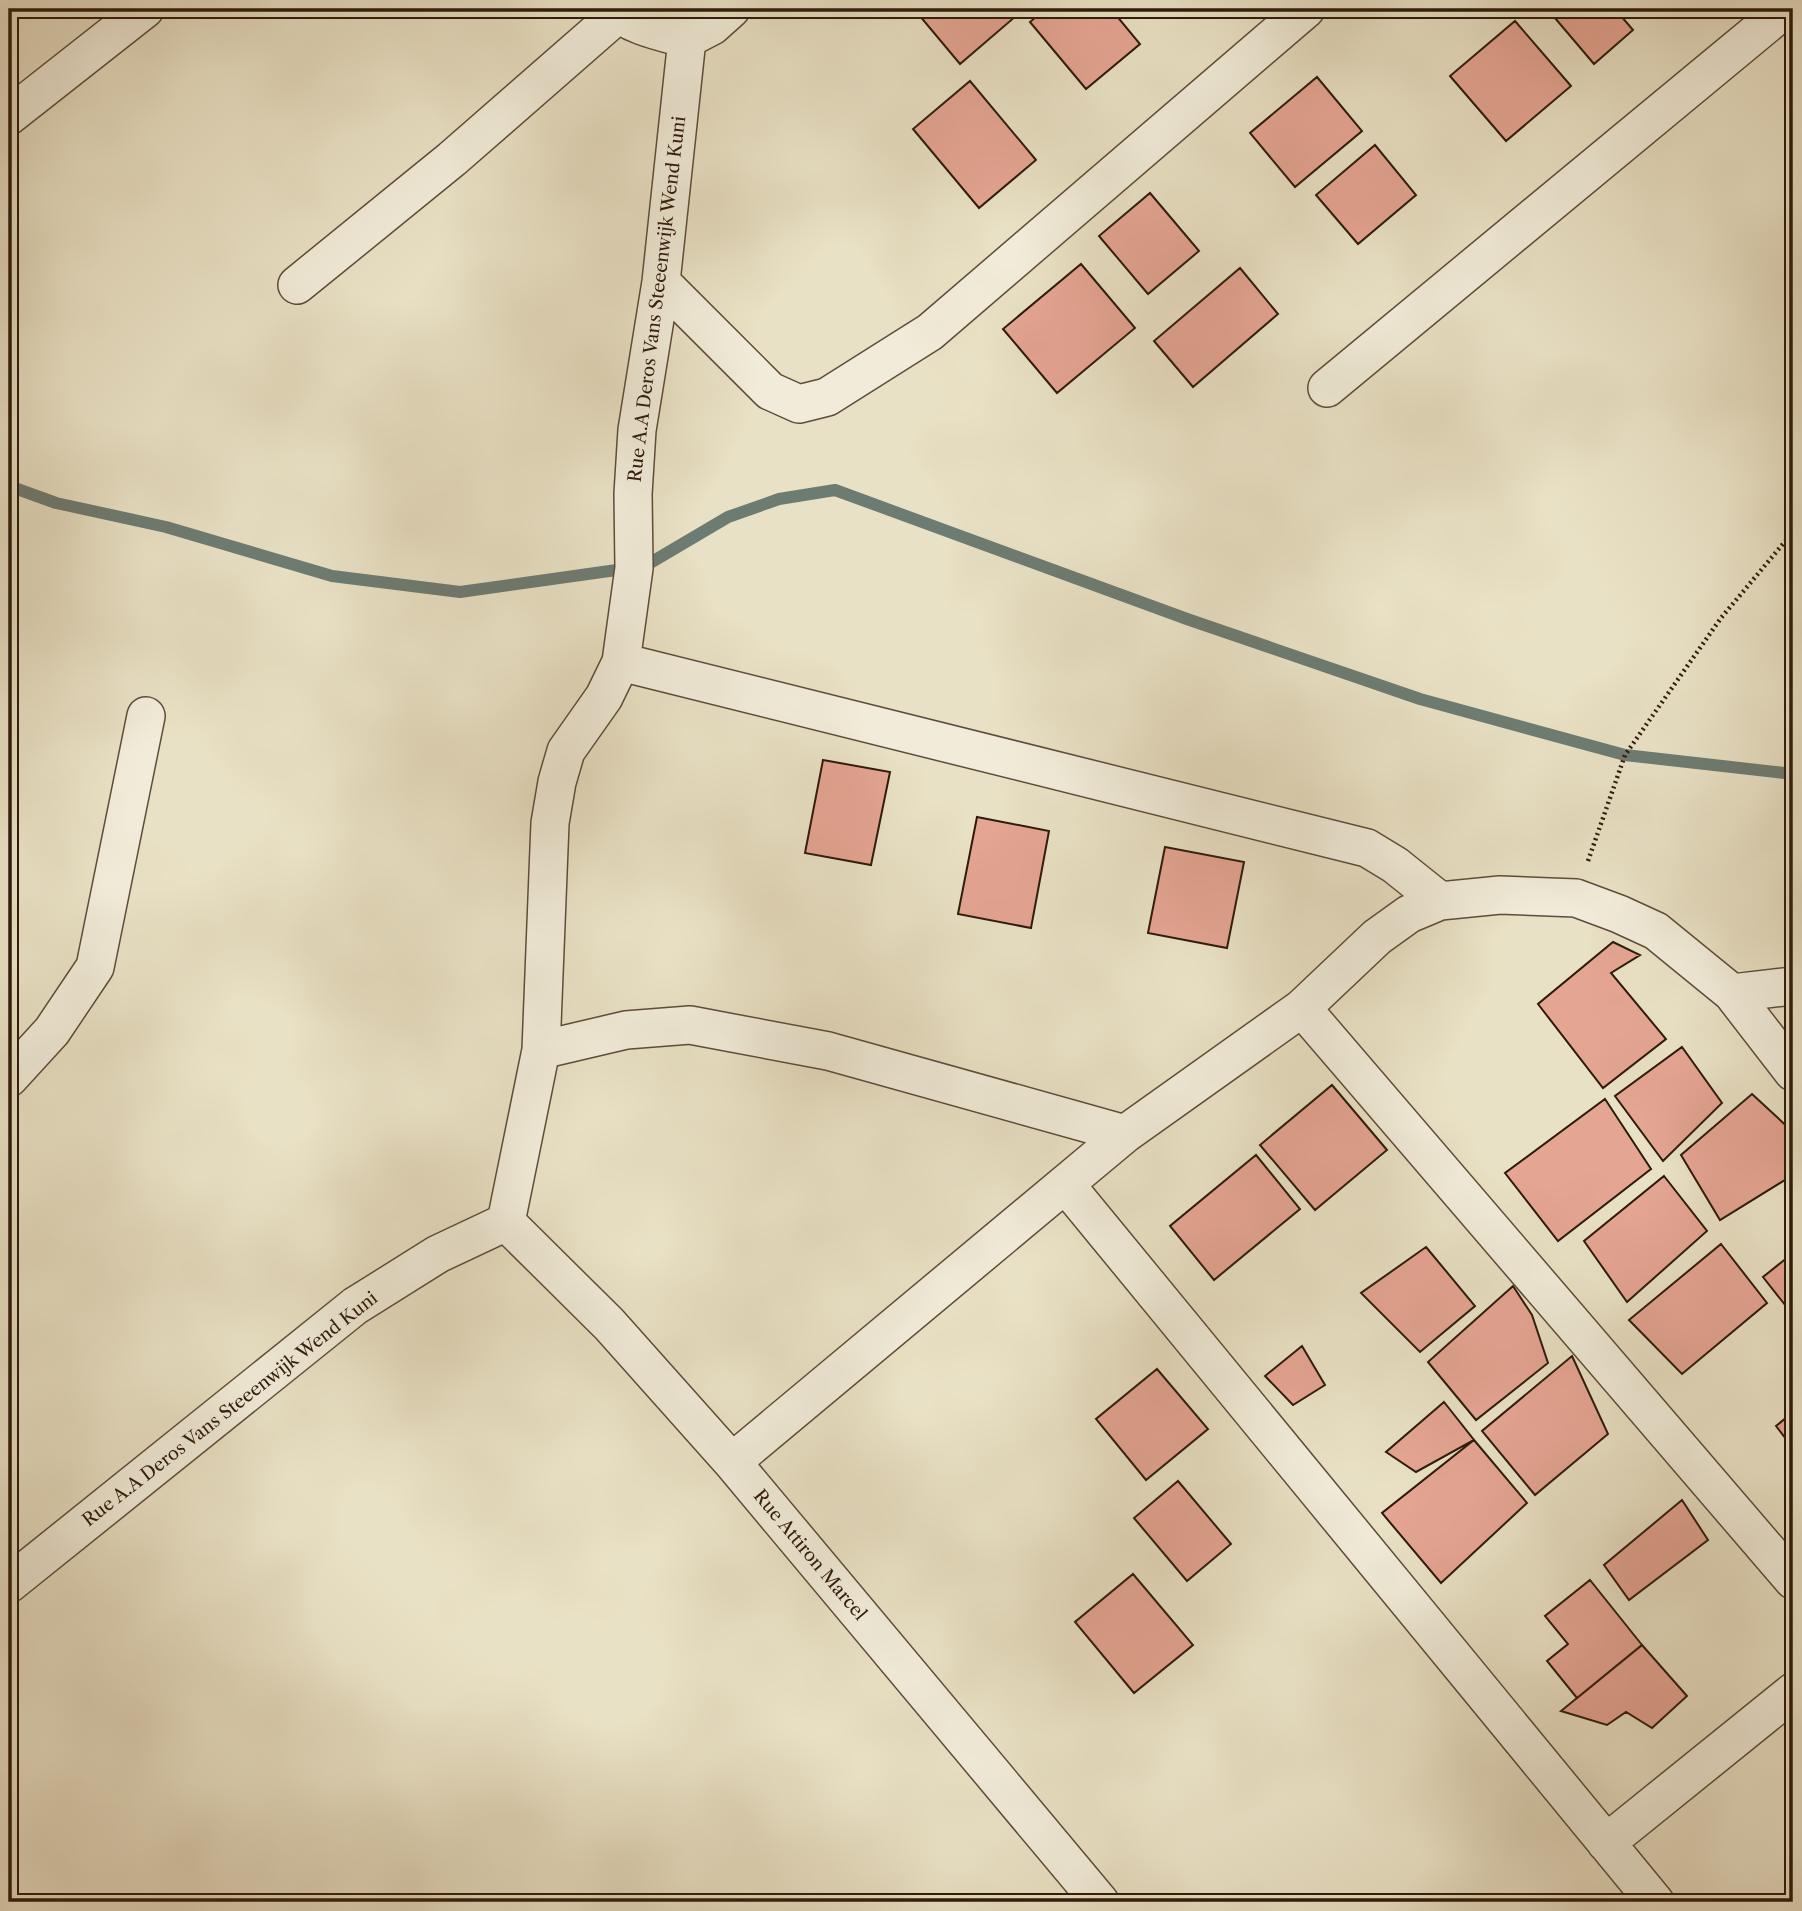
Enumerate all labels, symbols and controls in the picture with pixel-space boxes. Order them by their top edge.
street label: Rue A.A Deros Vans Steeenwijk Wend Kuni [624,114,690,483]
street label: Rue A.A Deros Vans Steeenwijk Wend Kuni [78,1287,382,1531]
street label: Rue Attiron Marcel [749,1485,871,1625]

